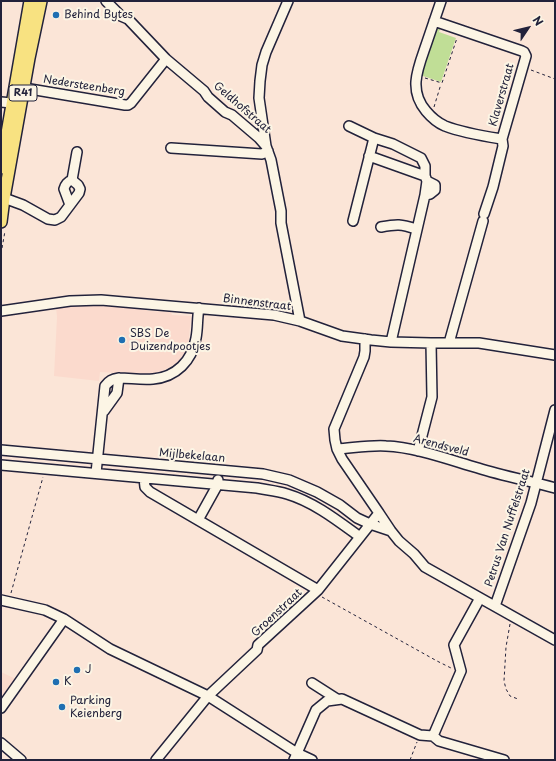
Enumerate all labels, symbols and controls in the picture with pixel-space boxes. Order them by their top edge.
place label: Behind Bytes [64,8,133,22]
north arrow [508,8,548,48]
marker: Behind Bytes [51,10,61,20]
text: N [529,12,548,29]
street label: Klaverstraat [487,62,517,128]
street label: Nedersteenberg [42,73,126,99]
street label: Geldhofstraat [211,79,273,137]
road number: R41 [9,85,37,101]
street label: Binnenstraat [222,292,292,314]
place label: SBS De Duizendpootjes [130,327,210,353]
marker: SBS De Duizendpootjes [117,335,127,345]
street label: Arendsveld [412,432,470,460]
street label: Mijlbekelaan [158,447,226,465]
street label: Petrus Van Nuffelstraat [483,467,533,589]
street label: Groenstraat [249,586,305,640]
place label: J [85,663,92,677]
marker: J [72,665,82,675]
place label: K [64,675,72,689]
marker: K [51,677,61,687]
place label: Parking Keienberg [70,694,122,720]
marker: Parking Keienberg [57,702,67,712]

